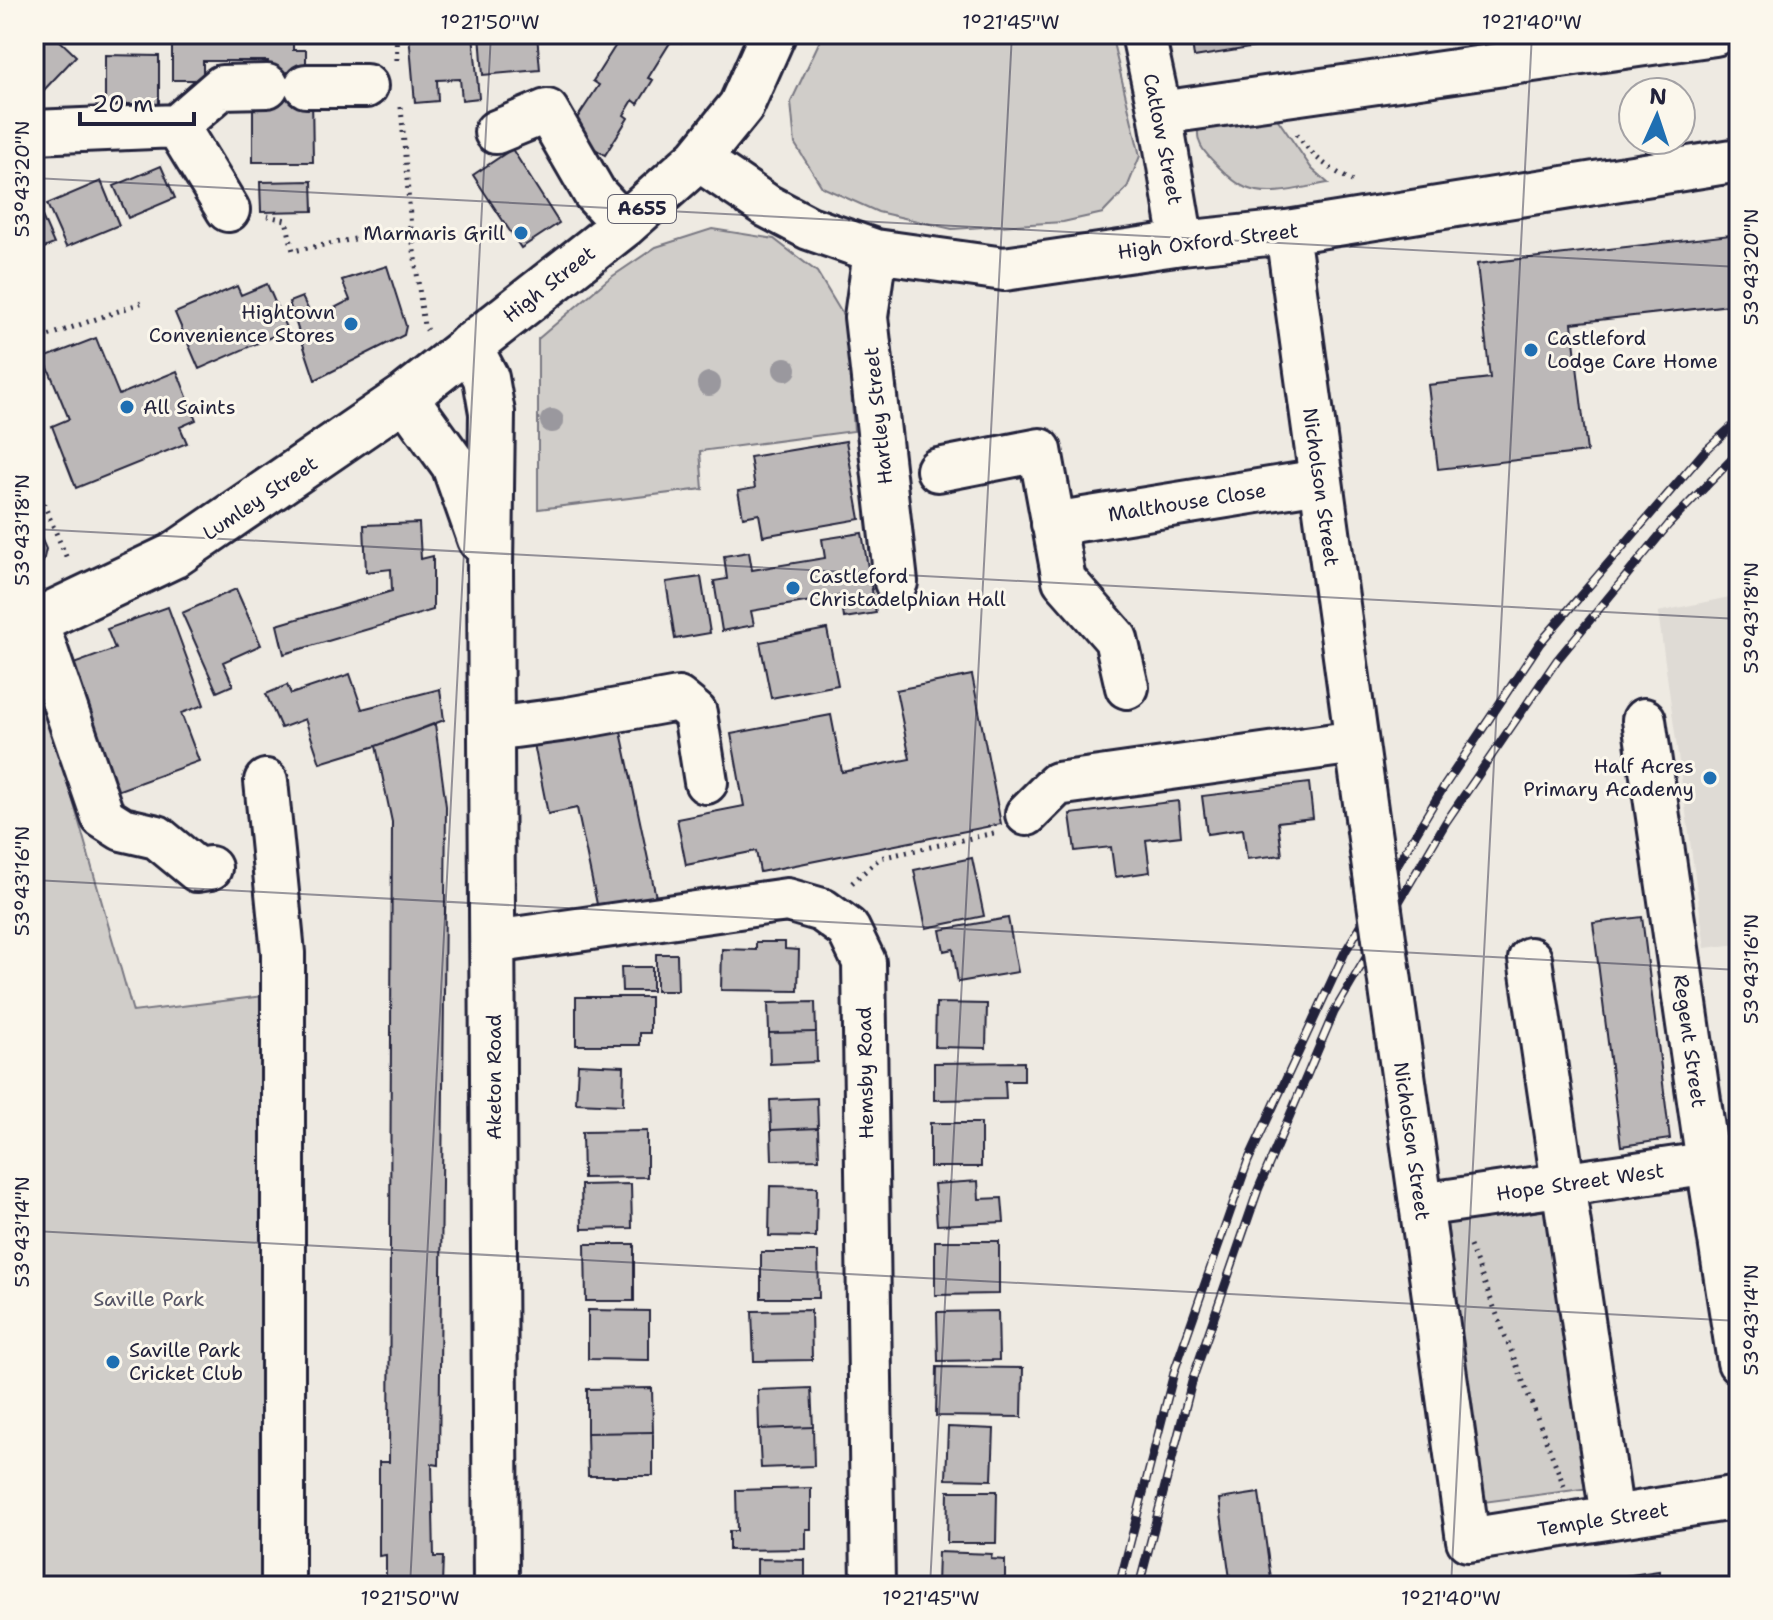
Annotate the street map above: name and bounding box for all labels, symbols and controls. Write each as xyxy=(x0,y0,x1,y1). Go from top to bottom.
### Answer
text: 1°21'50"W xyxy=(440,9,540,35)
text: 1°21'45"W xyxy=(962,9,1060,35)
text: 1°21'40"W xyxy=(1482,9,1582,35)
street label: Catlow Street xyxy=(1138,71,1188,207)
scale bar xyxy=(80,76,194,126)
north arrow xyxy=(1617,76,1697,156)
text: N xyxy=(1649,82,1667,111)
text: 20 m xyxy=(92,88,154,120)
text: 53°43'20"N xyxy=(9,120,35,238)
road number: A655 xyxy=(608,195,676,223)
text: 53°43'20"N xyxy=(1738,208,1764,326)
street label: High Oxford Street xyxy=(1116,217,1300,265)
place label: Marmaris Grill xyxy=(363,220,505,246)
marker: Marmaris Grill xyxy=(512,224,530,242)
street label: High Street xyxy=(498,240,600,328)
place label: Hightown Convenience Stores xyxy=(149,299,335,348)
marker: Hightown Convenience Stores xyxy=(342,315,360,333)
place label: Castleford Lodge Care Home xyxy=(1547,325,1718,374)
marker: Castleford Lodge Care Home xyxy=(1522,341,1540,359)
street label: Hartley Street xyxy=(858,346,898,486)
place label: All Saints xyxy=(143,394,236,420)
marker: All Saints xyxy=(118,398,136,416)
street label: Nicholson Street xyxy=(1297,406,1345,568)
street label: Lumley Street xyxy=(198,450,322,546)
text: 53°43'18"N xyxy=(9,474,35,586)
street label: Malthouse Close xyxy=(1106,477,1268,527)
text: 53°43'18"N xyxy=(1738,562,1764,674)
place label: Castleford Christadelphian Hall xyxy=(809,563,1006,612)
marker: Castleford Christadelphian Hall xyxy=(784,579,802,597)
place label: Half Acres Primary Academy xyxy=(1523,753,1694,802)
marker: Half Acres Primary Academy xyxy=(1701,769,1719,787)
text: 53°43'16"N xyxy=(9,826,35,936)
text: 53°43'16"N xyxy=(1738,914,1764,1024)
street label: Regent Street xyxy=(1668,973,1712,1109)
street label: Hemsby Road xyxy=(851,1006,879,1139)
street label: Aketon Road xyxy=(481,1014,507,1140)
street label: Nicholson Street xyxy=(1388,1060,1436,1222)
street label: Hope Street West xyxy=(1494,1157,1666,1207)
text: 53°43'14"N xyxy=(9,1176,35,1288)
text: 53°43'14"N xyxy=(1738,1264,1764,1376)
park label: Saville Park xyxy=(93,1286,205,1312)
place label: Saville Park Cricket Club xyxy=(129,1337,243,1386)
marker: Saville Park Cricket Club xyxy=(104,1353,122,1371)
street label: Temple Street xyxy=(1536,1496,1670,1542)
text: 1°21'50"W xyxy=(360,1585,460,1611)
text: 1°21'45"W xyxy=(882,1585,980,1611)
text: 1°21'40"W xyxy=(1401,1585,1501,1611)

